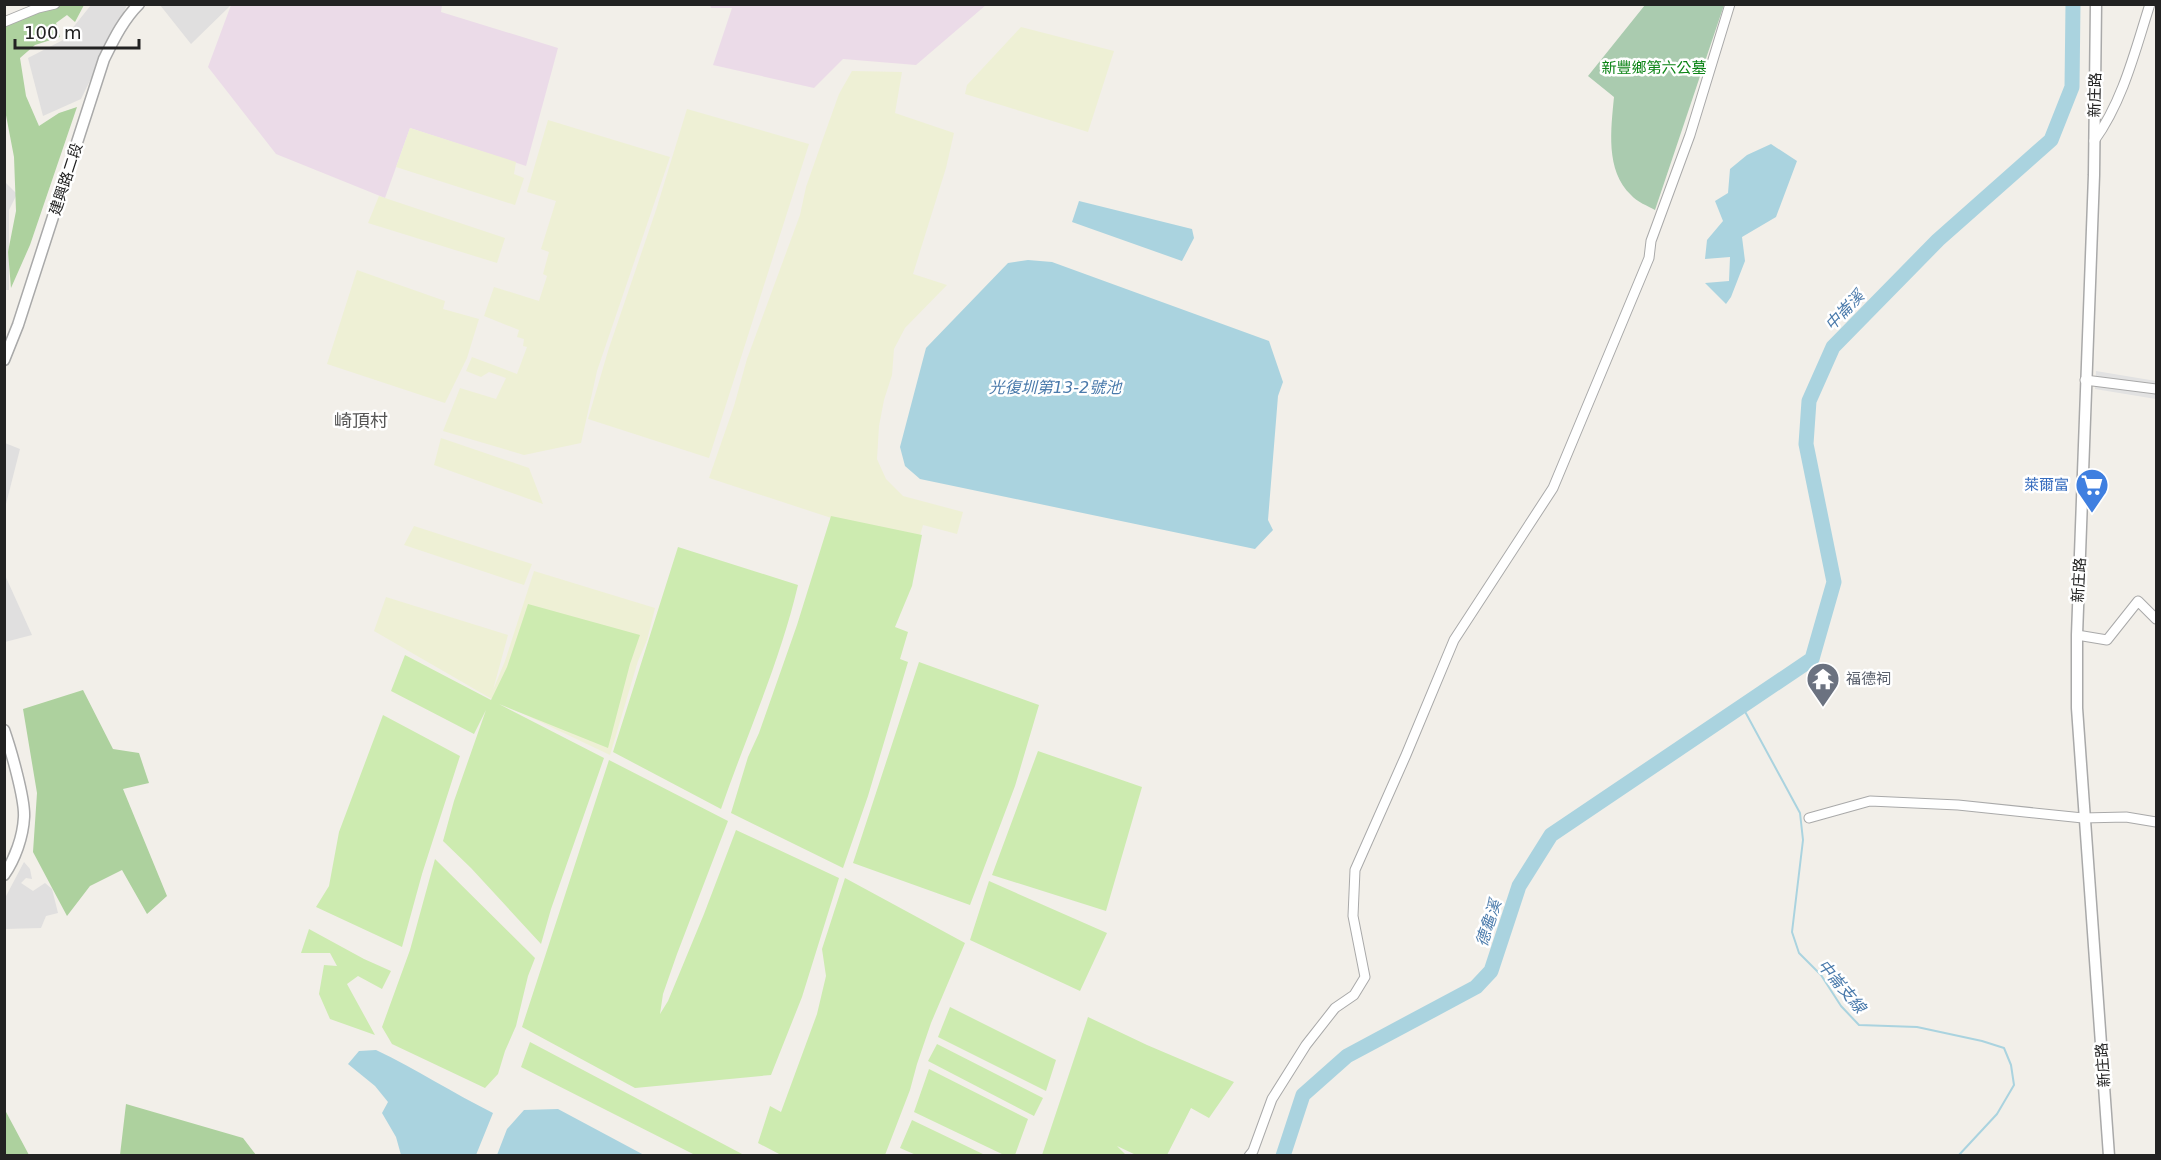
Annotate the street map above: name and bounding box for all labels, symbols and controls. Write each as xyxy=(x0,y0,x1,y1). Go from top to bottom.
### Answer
scale bar xyxy=(15,12,140,50)
text: 100 m xyxy=(24,22,82,43)
park label: 新豐鄉第六公墓 xyxy=(1601,59,1707,77)
street label: 新庄路 xyxy=(2086,72,2104,118)
street label: 建興路二段 xyxy=(46,141,86,217)
water label: 中崙溪 xyxy=(1821,285,1869,334)
water label: 光復圳第13-2號池 xyxy=(989,378,1123,397)
district label: 崎頂村 xyxy=(334,410,388,431)
supermarket icon: 萊爾富 xyxy=(2074,467,2110,514)
place label: 萊爾富 xyxy=(2024,476,2069,494)
street label: 新庄路 xyxy=(2069,557,2089,603)
temple icon: 福德祠 xyxy=(1805,661,1841,708)
place label: 福德祠 xyxy=(1846,670,1891,688)
water label: 德龜溪 xyxy=(1472,895,1506,949)
water label: 中崙支線 xyxy=(1814,956,1871,1018)
street label: 新庄路 xyxy=(2092,1042,2114,1088)

